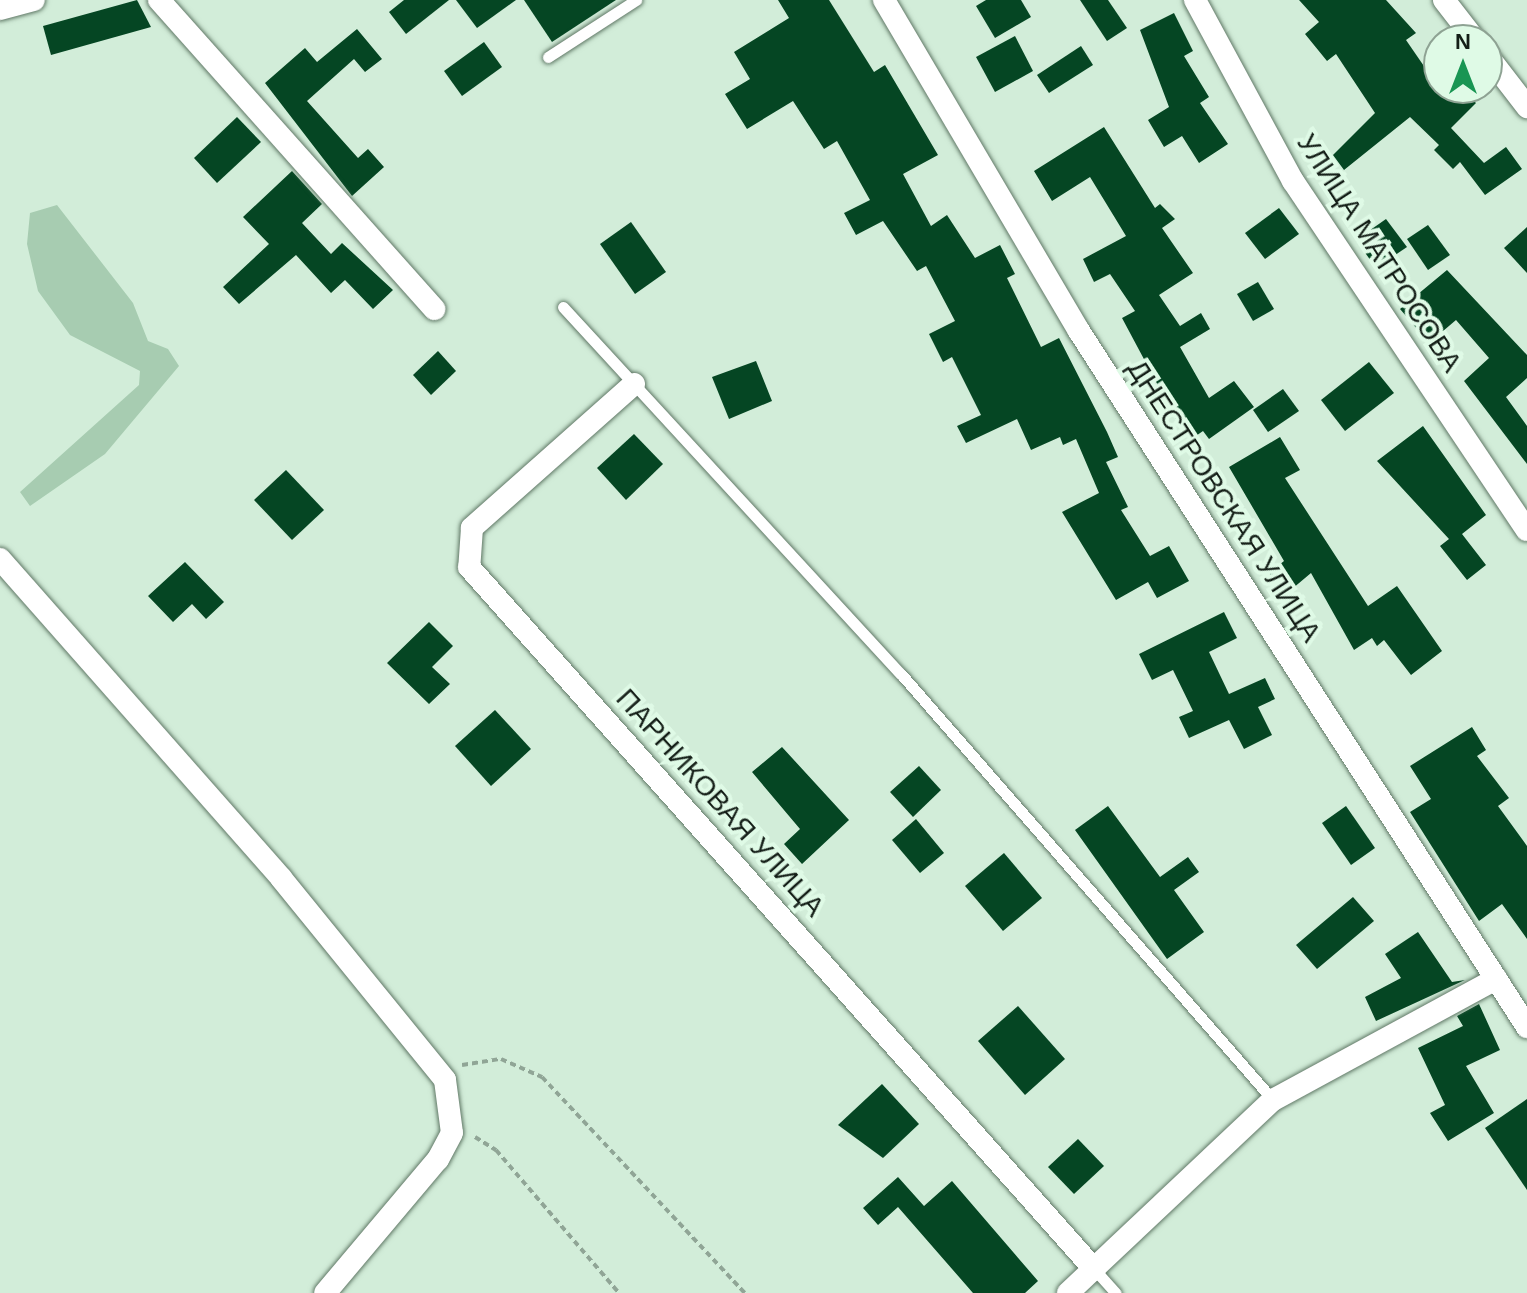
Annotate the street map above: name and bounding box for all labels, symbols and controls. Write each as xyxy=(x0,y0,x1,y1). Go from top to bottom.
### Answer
north arrow xyxy=(1423,24,1503,104)
text: N xyxy=(1455,29,1471,54)
street label: УЛИЦА МАТРОСОВА xyxy=(1289,128,1469,378)
street label: ДНЕСТРОВСКАЯ УЛИЦА xyxy=(1120,354,1328,648)
street label: ПАРНИКОВАЯ УЛИЦА xyxy=(609,682,831,924)

